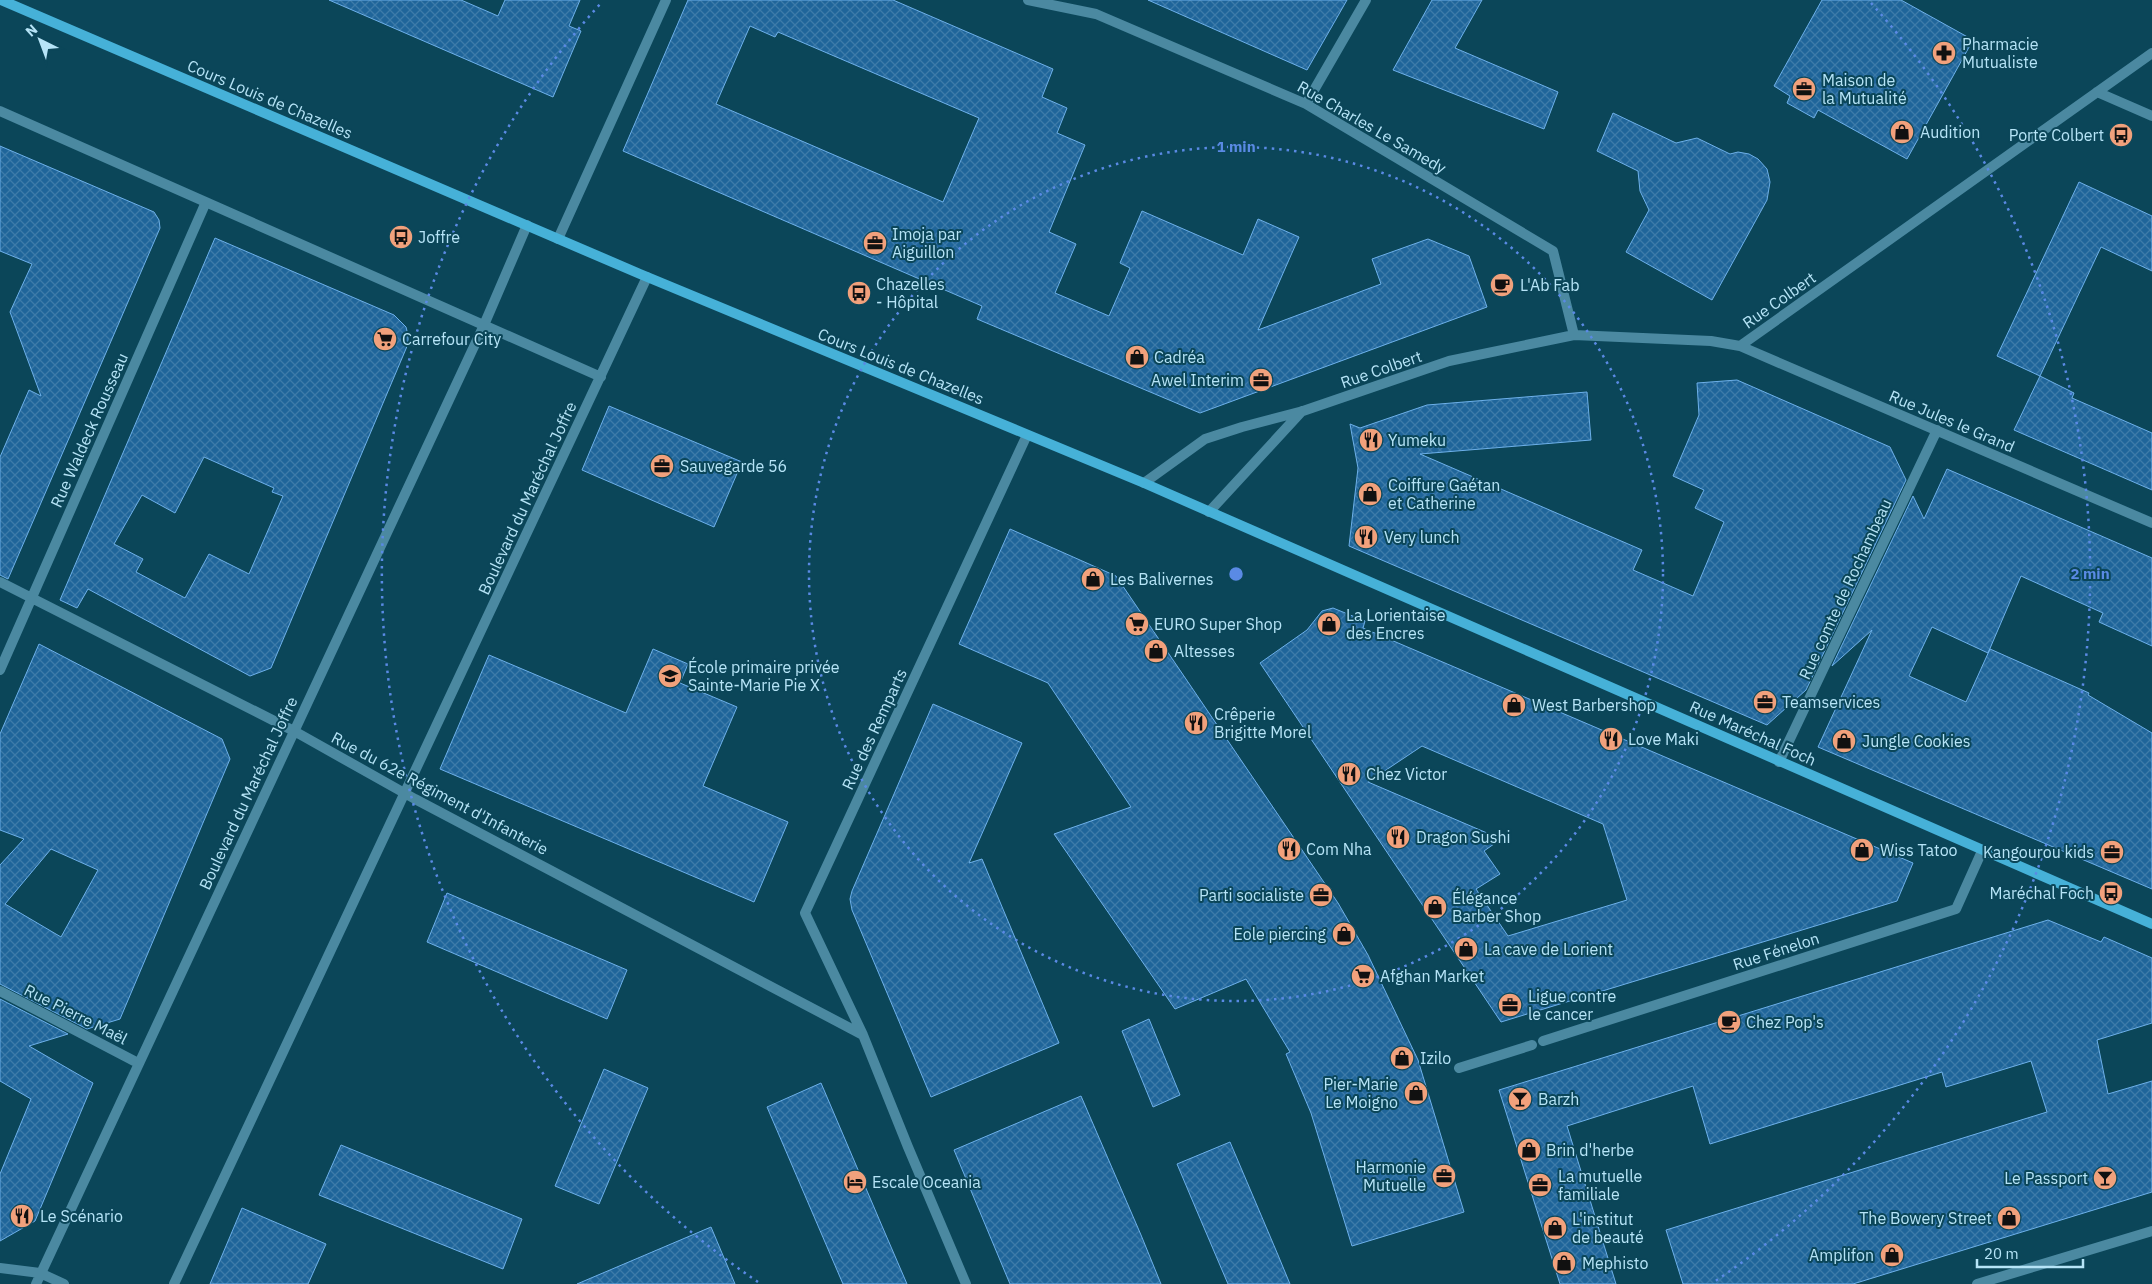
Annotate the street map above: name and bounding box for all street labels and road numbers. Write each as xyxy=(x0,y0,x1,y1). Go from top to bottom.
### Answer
street label: Cours Louis de Chazelles xyxy=(184,55,356,143)
street label: Rue Charles Le Samedy xyxy=(1294,76,1450,178)
street label: Rue Colbert xyxy=(1739,267,1819,333)
street label: Cours Louis de Chazelles xyxy=(815,323,987,409)
street label: Rue Colbert xyxy=(1338,346,1424,392)
street label: Rue Waldeck Rousseau xyxy=(46,350,132,510)
street label: Rue Jules le Grand xyxy=(1886,385,2018,457)
street label: Boulevard du Maréchal Joffre xyxy=(473,398,581,598)
street label: Rue comte de Rochambeau xyxy=(1794,495,1896,683)
street label: Rue des Remparts xyxy=(837,665,911,793)
street label: Boulevard du Maréchal Joffre xyxy=(194,693,302,893)
street label: Rue Maréchal Foch xyxy=(1687,696,1819,770)
street label: Rue du 62e Régiment d'Infanterie xyxy=(328,727,552,859)
street label: Rue Fénelon xyxy=(1730,928,1822,974)
street label: Rue Pierre Maël xyxy=(21,979,131,1049)

